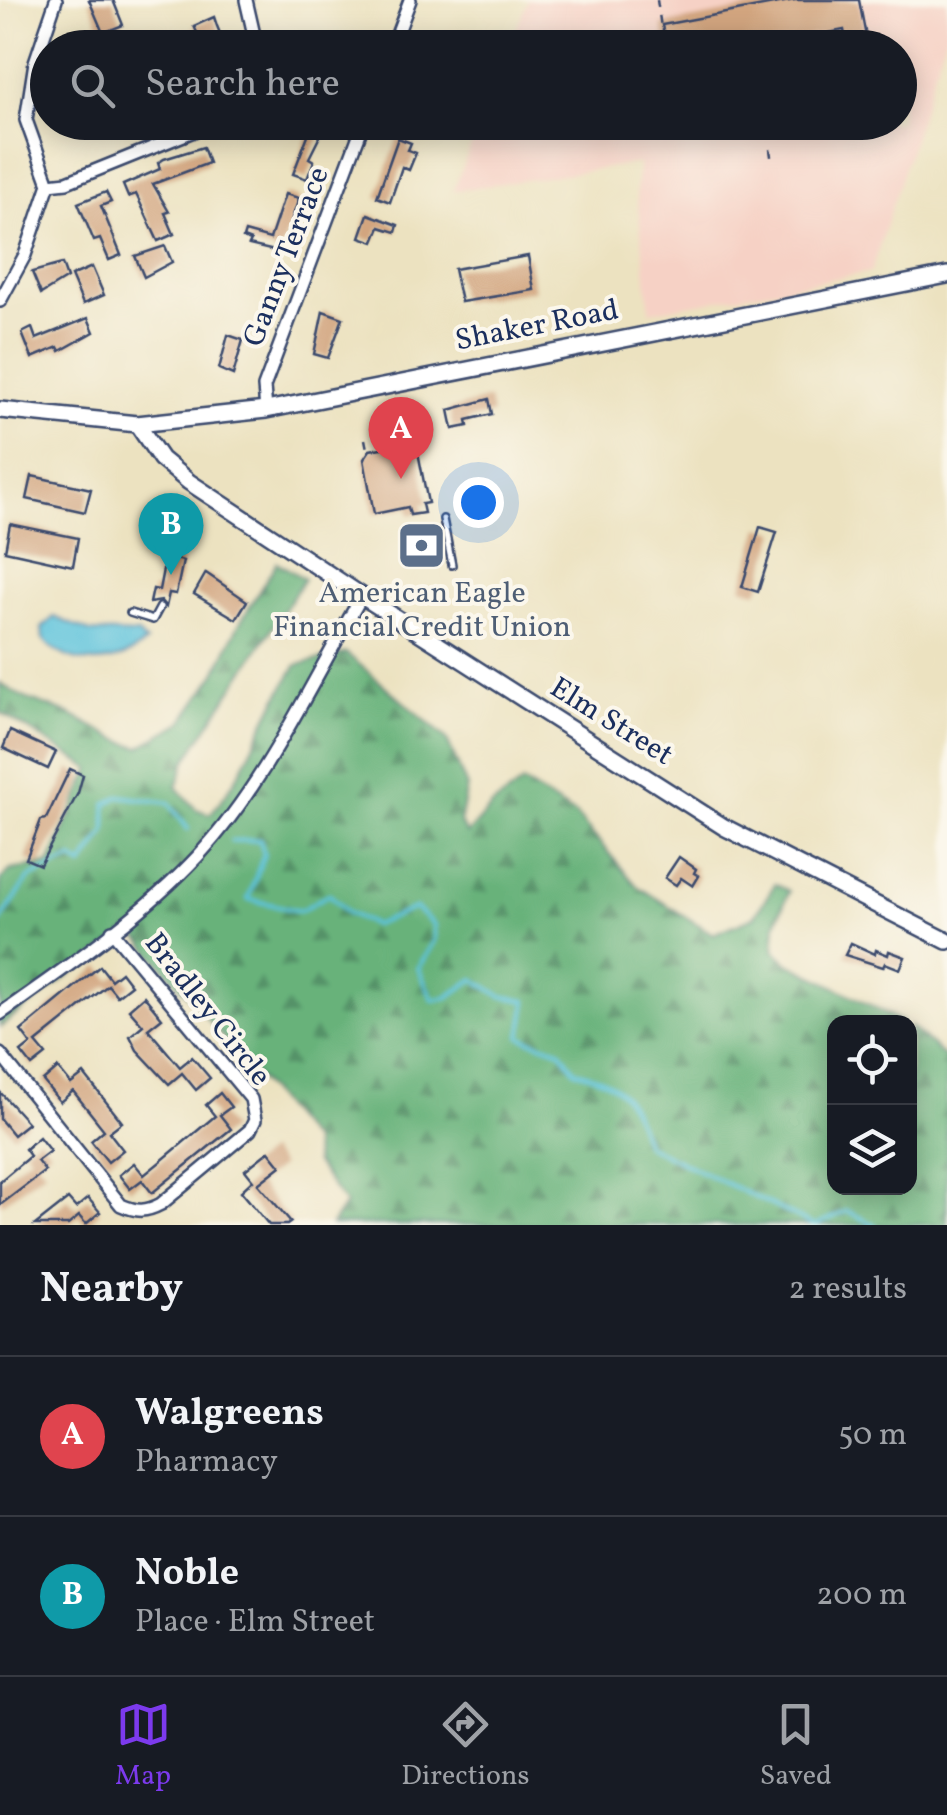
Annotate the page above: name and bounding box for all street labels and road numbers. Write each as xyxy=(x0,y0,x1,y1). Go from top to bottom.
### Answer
street label: Ganny Terrace xyxy=(233,161,341,353)
street label: Shaker Road xyxy=(452,290,622,362)
street label: Elm Street xyxy=(541,668,681,776)
street label: Bradley Circle xyxy=(134,924,280,1096)

